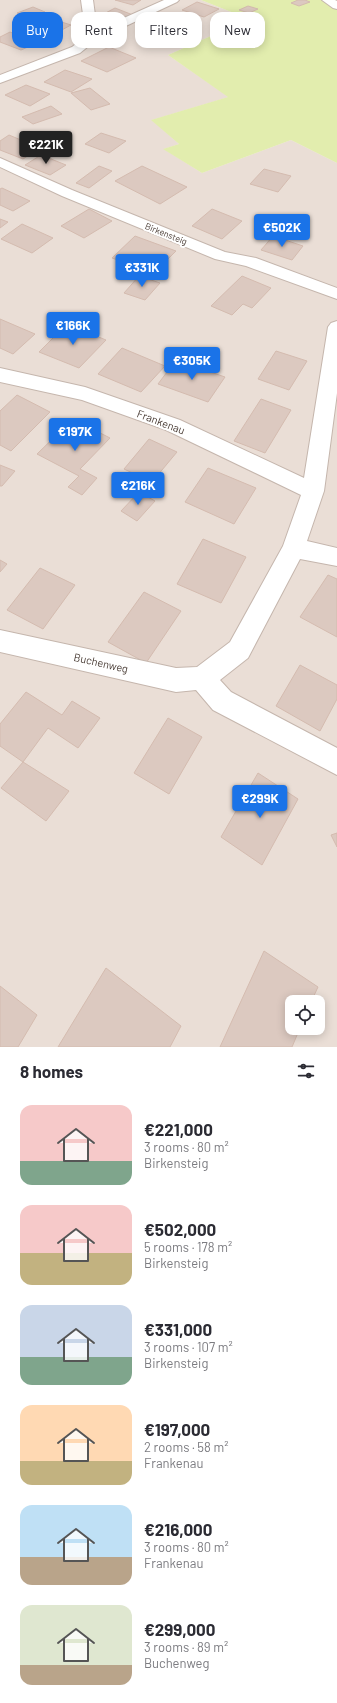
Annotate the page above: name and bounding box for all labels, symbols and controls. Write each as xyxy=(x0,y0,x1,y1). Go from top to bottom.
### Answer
chip: Buy xyxy=(12,12,63,48)
chip: Rent xyxy=(71,12,127,48)
chip: Filters xyxy=(135,12,202,48)
chip: New xyxy=(210,12,265,48)
pin: €221K xyxy=(18,131,74,165)
text: €221K xyxy=(28,136,64,152)
pin: €502K xyxy=(254,214,310,248)
text: €502K xyxy=(263,219,301,235)
street label: Birkensteig xyxy=(143,220,189,247)
pin: €331K xyxy=(114,254,170,288)
text: €331K xyxy=(125,259,159,275)
pin: €166K xyxy=(45,312,101,346)
text: €166K xyxy=(56,317,90,333)
pin: €305K xyxy=(164,347,220,381)
text: €305K xyxy=(173,352,211,368)
street label: Frankenau xyxy=(135,406,187,437)
pin: €197K xyxy=(47,418,103,452)
text: €197K xyxy=(58,423,92,439)
pin: €216K xyxy=(110,472,166,506)
text: €216K xyxy=(120,477,156,493)
street label: Buchenweg xyxy=(73,650,130,675)
pin: €299K xyxy=(232,785,288,819)
text: €299K xyxy=(241,790,279,806)
map controls xyxy=(285,995,325,1035)
button: locate xyxy=(285,995,325,1035)
icon: filters xyxy=(295,1060,317,1082)
text: 8 homes xyxy=(20,1061,83,1081)
text: €221,000 xyxy=(144,1119,213,1139)
icon: home xyxy=(52,1121,100,1169)
text: 3 rooms · 80 m² xyxy=(144,1139,229,1155)
text: Birkensteig xyxy=(144,1155,208,1171)
text: €502,000 xyxy=(144,1219,216,1239)
icon: home xyxy=(52,1221,100,1269)
text: 5 rooms · 178 m² xyxy=(144,1239,232,1255)
text: Birkensteig xyxy=(144,1255,208,1271)
text: €331,000 xyxy=(144,1319,212,1339)
icon: home xyxy=(52,1321,100,1369)
text: 3 rooms · 107 m² xyxy=(144,1339,233,1355)
text: Birkensteig xyxy=(144,1355,208,1371)
text: €197,000 xyxy=(144,1419,210,1439)
icon: home xyxy=(52,1421,100,1469)
text: 2 rooms · 58 m² xyxy=(144,1439,228,1455)
text: Frankenau xyxy=(144,1455,203,1471)
text: €216,000 xyxy=(144,1519,212,1539)
icon: home xyxy=(52,1521,100,1569)
text: 3 rooms · 80 m² xyxy=(144,1539,229,1555)
text: Frankenau xyxy=(144,1555,203,1571)
text: €299,000 xyxy=(144,1619,216,1639)
icon: home xyxy=(52,1621,100,1669)
text: 3 rooms · 89 m² xyxy=(144,1639,228,1655)
text: Buchenweg xyxy=(144,1655,209,1671)

